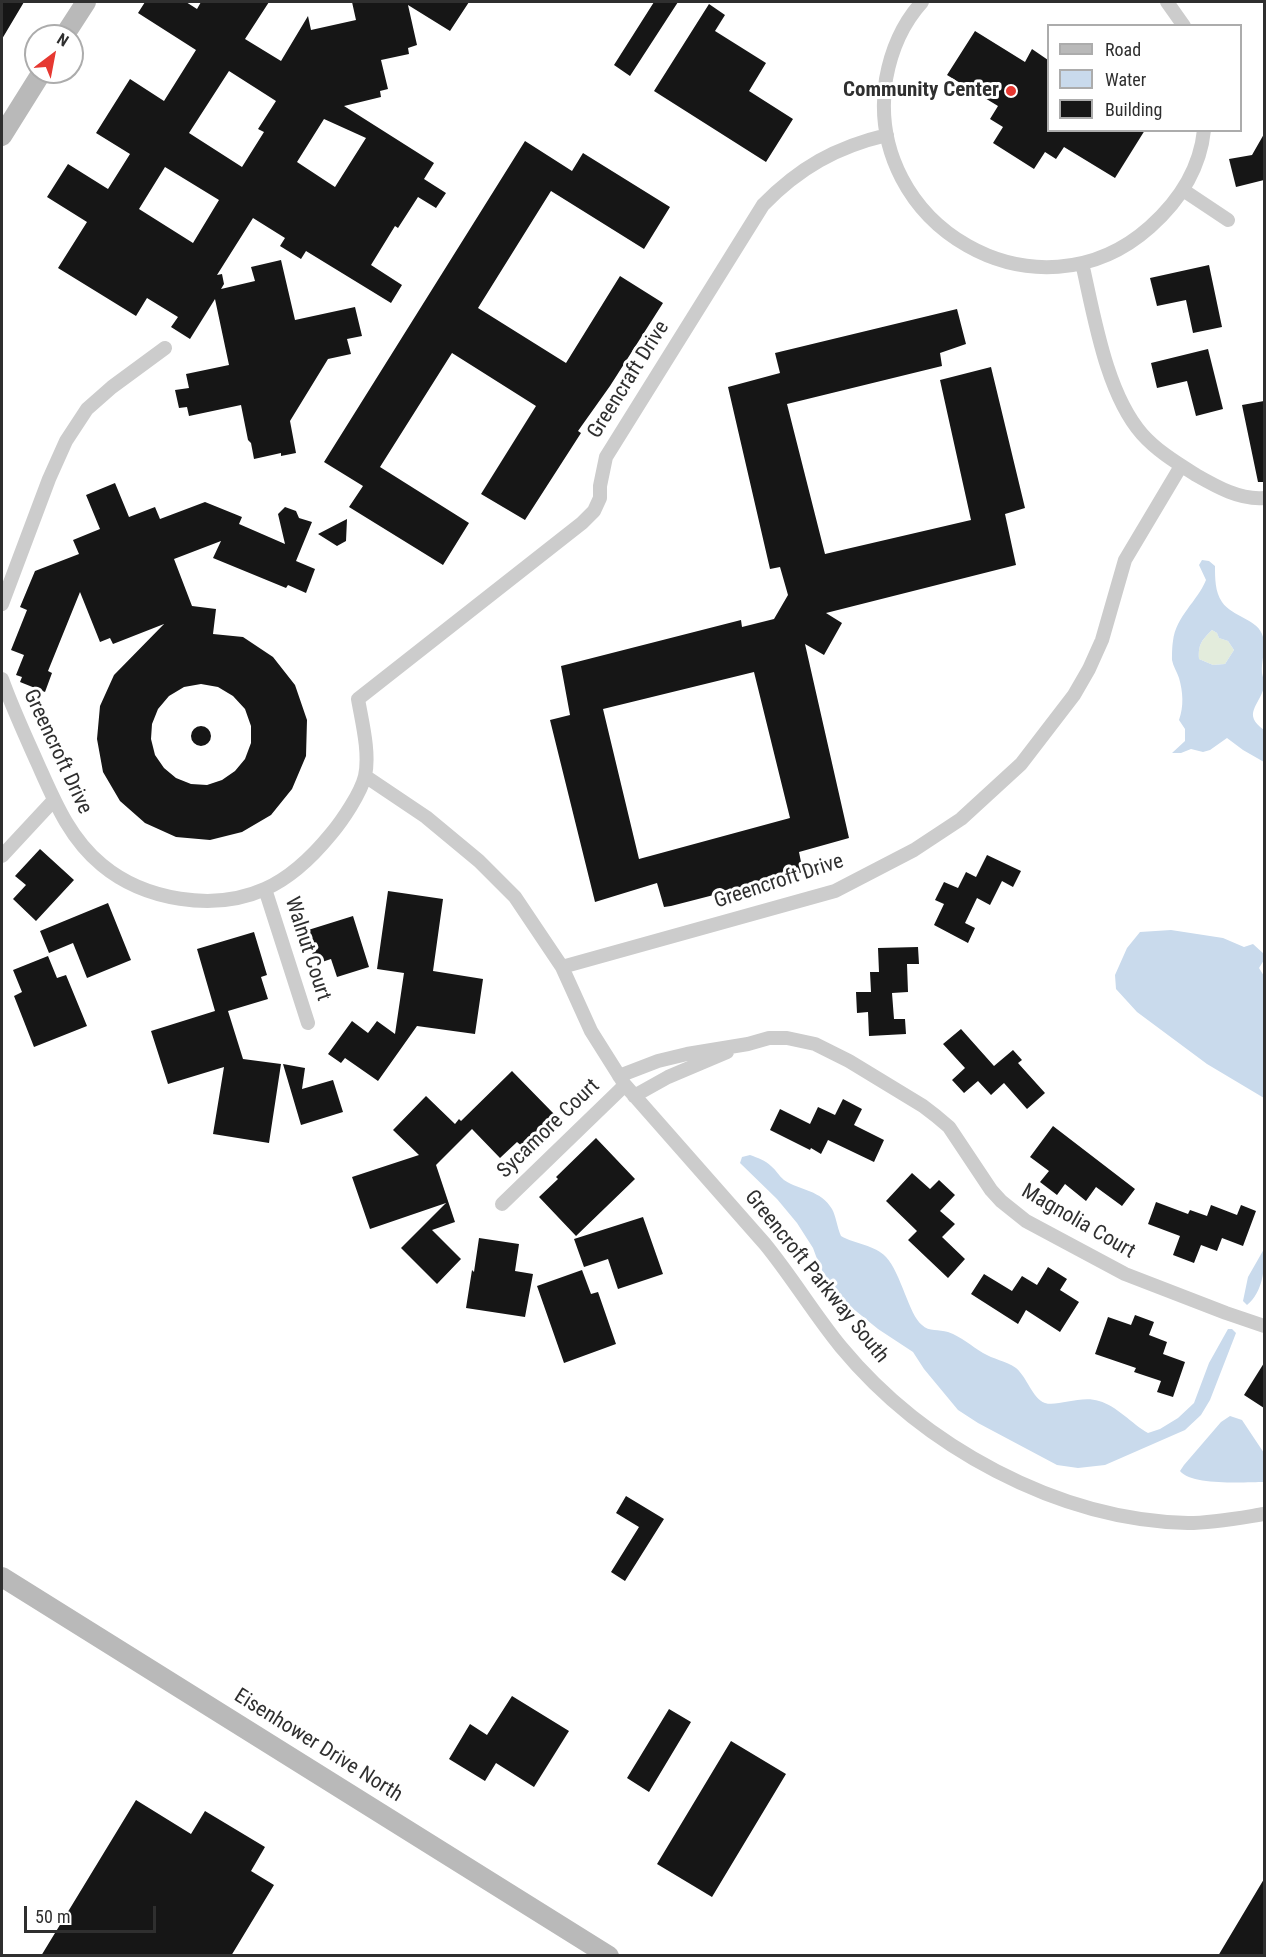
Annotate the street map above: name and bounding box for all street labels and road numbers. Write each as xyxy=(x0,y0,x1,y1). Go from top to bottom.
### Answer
street label: Greencraft Drive xyxy=(583,317,675,443)
street label: Greencroft Drive xyxy=(17,686,97,818)
street label: Greencroft Drive xyxy=(711,849,847,915)
street label: Walnut Court xyxy=(278,894,336,1004)
street label: Sycamore Court xyxy=(493,1074,605,1184)
street label: Magnolia Court xyxy=(1017,1179,1139,1265)
street label: Greencroft Parkway South xyxy=(739,1185,893,1369)
street label: Eisenhower Drive North xyxy=(229,1684,407,1808)

